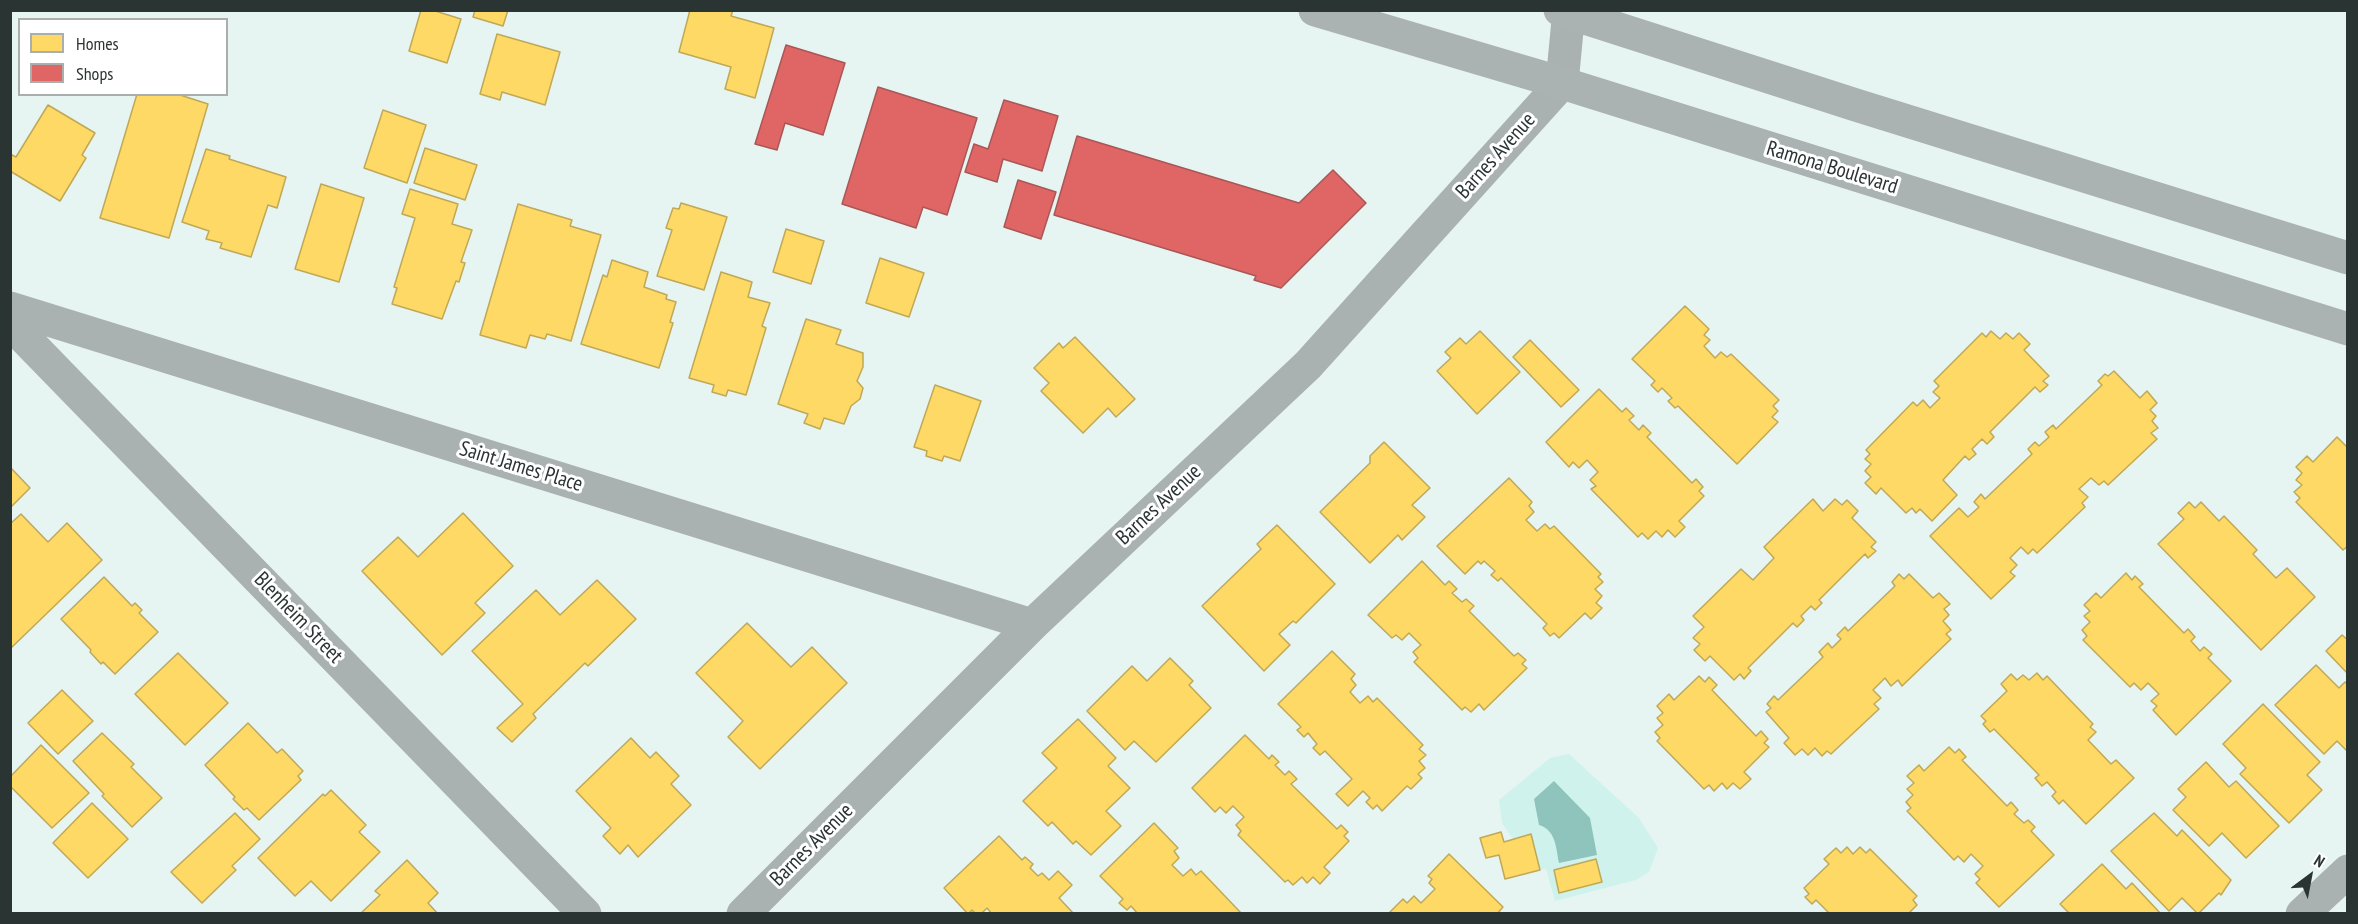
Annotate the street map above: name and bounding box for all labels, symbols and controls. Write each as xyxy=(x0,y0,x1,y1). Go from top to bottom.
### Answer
legend xyxy=(18,18,228,96)
text: Homes xyxy=(76,32,119,55)
text: Shops xyxy=(76,62,113,85)
street label: Barnes Avenue xyxy=(1451,108,1541,204)
street label: Ramona Boulevard xyxy=(1763,136,1901,200)
street label: Saint James Place xyxy=(456,436,586,498)
street label: Barnes Avenue xyxy=(1111,459,1207,551)
street label: Blenheim Street xyxy=(248,567,348,669)
street label: Barnes Avenue xyxy=(765,798,859,892)
north arrow xyxy=(2280,846,2340,906)
text: N xyxy=(2311,850,2328,872)

